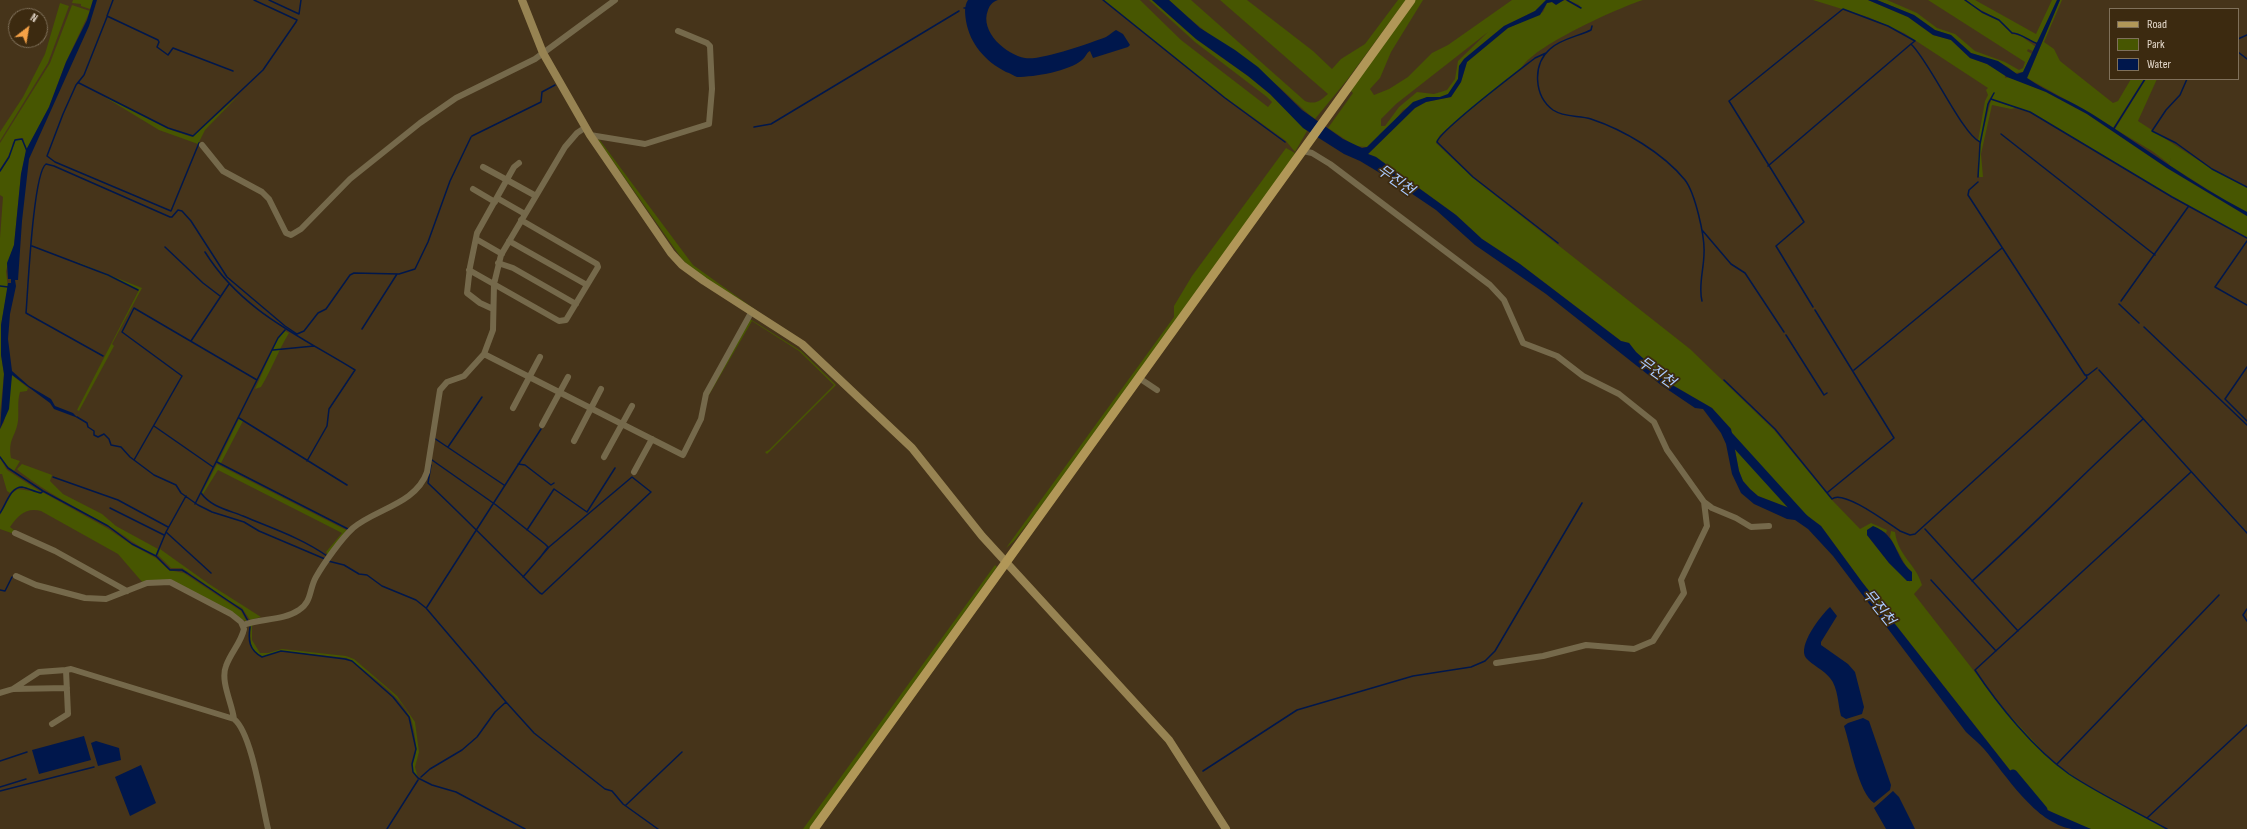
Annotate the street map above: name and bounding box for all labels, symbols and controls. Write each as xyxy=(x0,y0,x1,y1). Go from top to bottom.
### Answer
north arrow xyxy=(8,8,48,48)
legend xyxy=(2109,8,2239,80)
text: N xyxy=(28,11,40,25)
text: Road xyxy=(2147,17,2167,32)
text: Park xyxy=(2147,37,2165,52)
text: Water xyxy=(2147,57,2171,72)
water label: 무진천 xyxy=(1373,162,1417,200)
water label: 무진천 xyxy=(1634,354,1678,392)
water label: 무진천 xyxy=(1858,586,1898,630)

